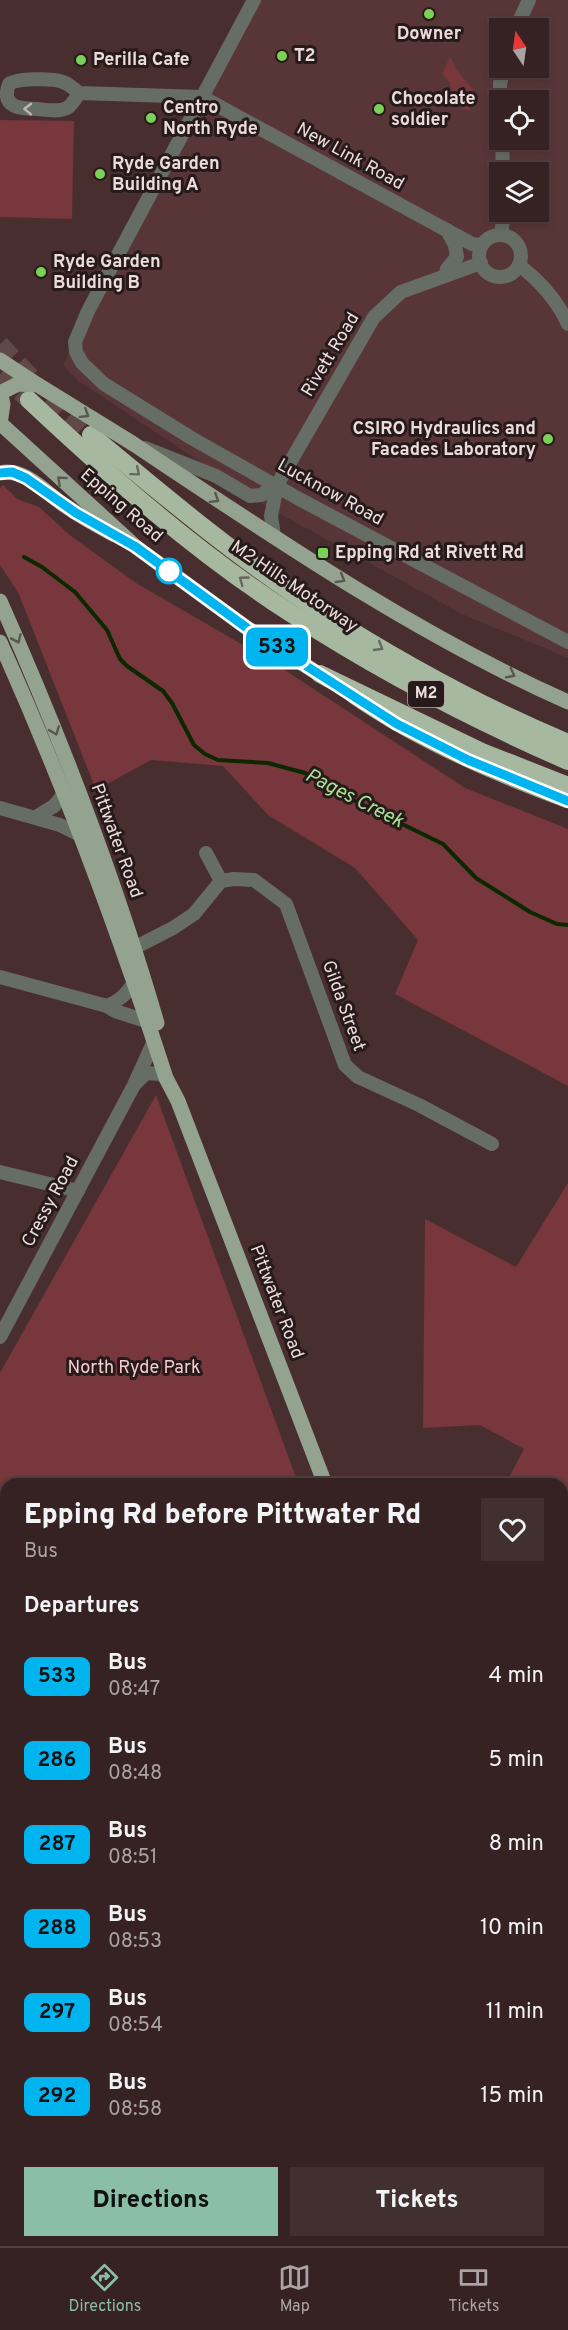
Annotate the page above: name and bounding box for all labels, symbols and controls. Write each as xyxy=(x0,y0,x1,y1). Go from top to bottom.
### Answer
marker: Downer xyxy=(422,7,436,21)
north arrow xyxy=(489,18,549,78)
map controls xyxy=(489,18,549,222)
place label: Downer xyxy=(397,23,462,46)
place label: T2 xyxy=(294,45,316,68)
place label: Perilla Cafe xyxy=(93,49,190,72)
marker: T2 xyxy=(275,49,289,63)
marker: Perilla Cafe xyxy=(74,53,88,67)
place label: Chocolate soldier xyxy=(391,88,475,132)
button: locate xyxy=(489,90,549,150)
place label: Centro North Ryde xyxy=(163,97,258,141)
marker: Chocolate soldier xyxy=(372,102,386,116)
one-way arrow xyxy=(24,103,33,115)
marker: Centro North Ryde xyxy=(144,111,158,125)
street label: New Link Road xyxy=(292,118,408,196)
place label: Ryde Garden Building A xyxy=(112,153,220,197)
button: layers xyxy=(489,162,549,222)
marker: Ryde Garden Building A xyxy=(93,167,107,181)
place label: Ryde Garden Building B xyxy=(53,251,161,295)
marker: Ryde Garden Building B xyxy=(34,265,48,279)
street label: Rivett Road xyxy=(297,309,365,401)
one-way arrow xyxy=(79,407,89,419)
place label: CSIRO Hydraulics and Facades Laboratory xyxy=(352,418,536,462)
marker: CSIRO Hydraulics and Facades Laboratory xyxy=(541,432,555,446)
street label: Lucknow Road xyxy=(273,454,387,532)
street label: Epping Road xyxy=(75,464,167,548)
one-way arrow xyxy=(129,465,140,476)
one-way arrow xyxy=(57,476,68,487)
one-way arrow xyxy=(209,492,220,503)
street label: M2 Hills Motorway xyxy=(226,536,362,638)
place label: Epping Rd at Rivett Rd xyxy=(335,542,524,565)
marker: Epping Rd at Rivett Rd xyxy=(316,546,330,560)
unlabelled marker xyxy=(156,558,182,584)
one-way arrow xyxy=(335,571,345,583)
one-way arrow xyxy=(239,576,250,587)
line badge: 533 xyxy=(242,628,312,666)
one-way arrow xyxy=(9,632,21,643)
text: 533 xyxy=(258,634,296,661)
one-way arrow xyxy=(373,640,383,651)
one-way arrow xyxy=(505,667,516,678)
road number: M2 xyxy=(408,681,444,707)
one-way arrow xyxy=(48,724,60,735)
water label: Pages Creek xyxy=(300,763,408,835)
street label: Pittwater Road xyxy=(85,781,147,901)
street label: Gilda Street xyxy=(316,957,370,1055)
street label: Cressy Road xyxy=(17,1153,85,1251)
street label: Pittwater Road xyxy=(244,1242,308,1362)
park label: North Ryde Park xyxy=(67,1357,201,1380)
text: Epping Rd before Pittwater Rd xyxy=(24,1498,421,1534)
button: heart xyxy=(481,1498,544,1561)
text: Bus xyxy=(24,1539,58,1565)
text: Departures xyxy=(24,1593,140,1620)
text: Bus xyxy=(108,1650,147,1677)
text: 533 xyxy=(38,1663,76,1690)
text: 4 min xyxy=(489,1663,544,1690)
text: 08:47 xyxy=(108,1677,160,1703)
text: Bus xyxy=(108,1734,147,1761)
text: 286 xyxy=(38,1747,76,1774)
text: 5 min xyxy=(489,1747,544,1774)
text: 08:48 xyxy=(108,1761,162,1787)
text: Bus xyxy=(108,1818,147,1845)
text: 287 xyxy=(39,1831,75,1858)
text: 8 min xyxy=(489,1831,544,1858)
text: 08:51 xyxy=(108,1845,157,1871)
text: Bus xyxy=(108,1902,147,1929)
text: 288 xyxy=(37,1915,77,1942)
text: 10 min xyxy=(480,1915,544,1942)
text: 08:53 xyxy=(108,1929,162,1955)
text: Bus xyxy=(108,1986,147,2013)
text: 297 xyxy=(39,1999,75,2026)
text: 11 min xyxy=(486,1999,544,2026)
text: 08:54 xyxy=(108,2013,163,2039)
text: Bus xyxy=(108,2070,147,2097)
text: 292 xyxy=(38,2083,76,2110)
text: 15 min xyxy=(480,2083,544,2110)
text: 08:58 xyxy=(108,2097,162,2123)
button: Directions xyxy=(24,2167,278,2236)
button: Tickets xyxy=(290,2167,544,2236)
tab: Directions xyxy=(69,2261,141,2317)
tab: Map xyxy=(278,2261,311,2317)
tab: Tickets xyxy=(448,2261,499,2317)

